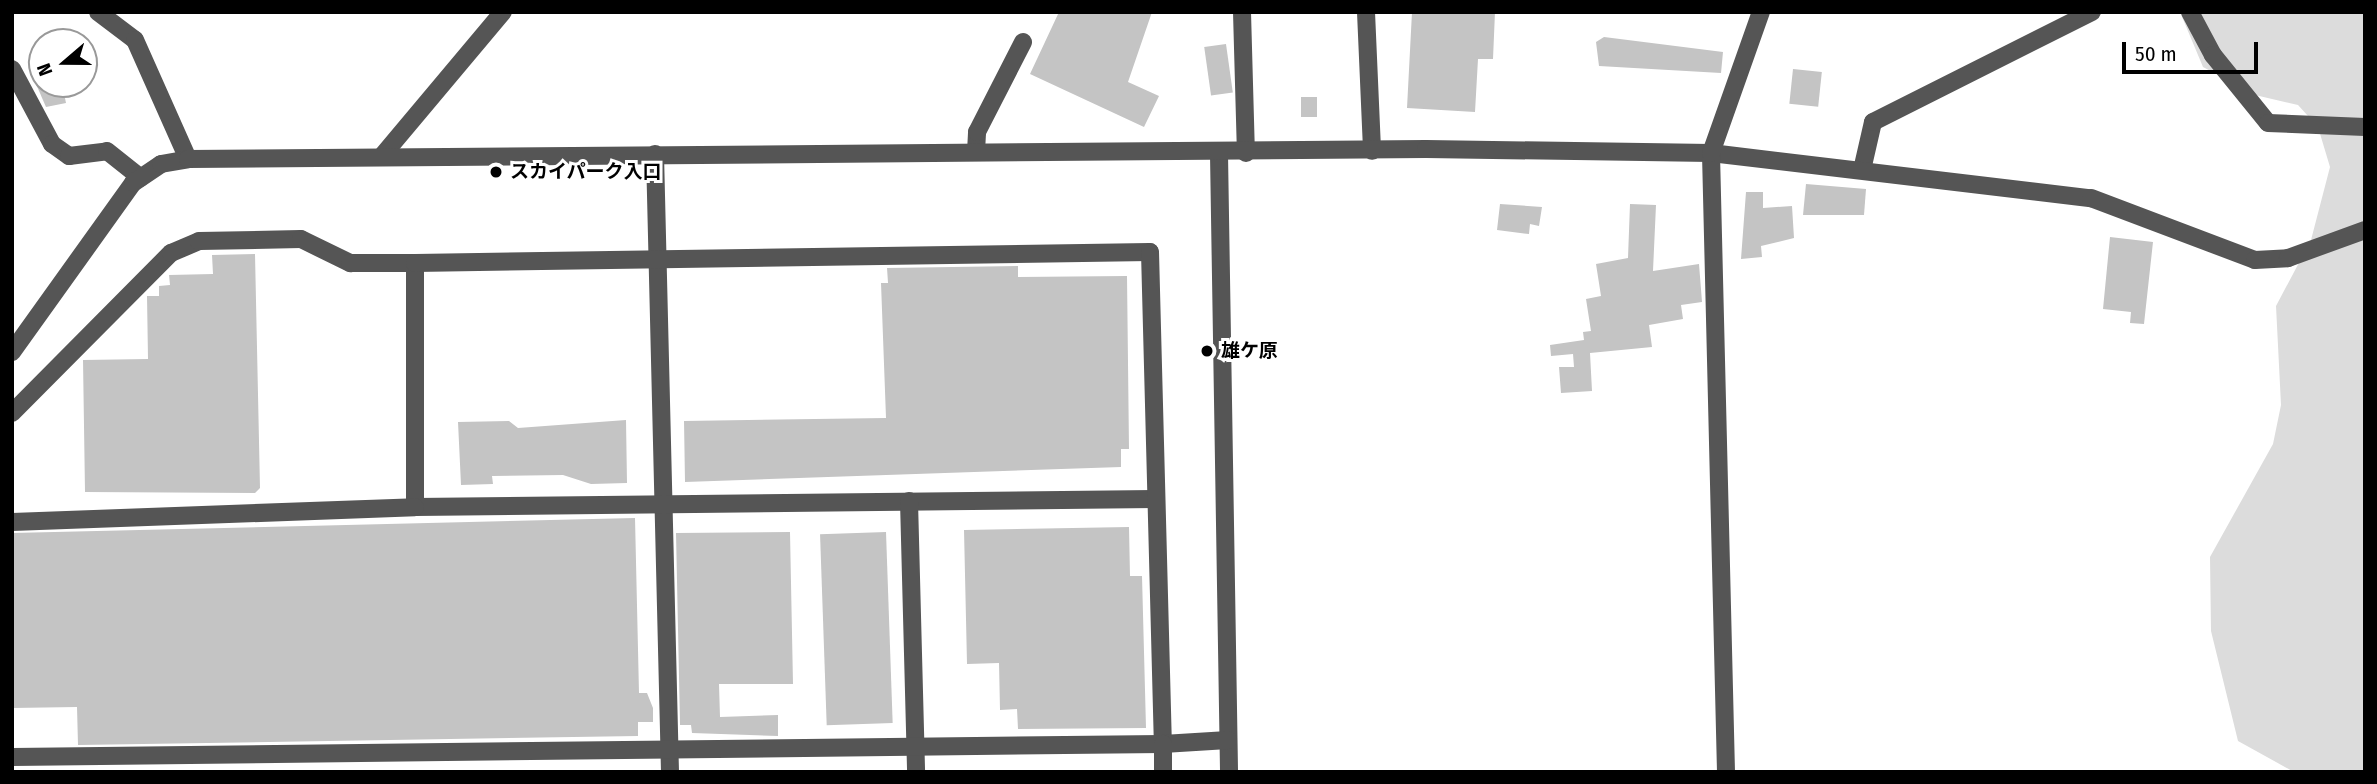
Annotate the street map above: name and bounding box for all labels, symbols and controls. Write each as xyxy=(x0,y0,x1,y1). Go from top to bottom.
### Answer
north arrow xyxy=(28,28,98,98)
scale bar xyxy=(2125,28,2262,72)
text: 50 m xyxy=(2135,41,2177,67)
text: N xyxy=(32,60,57,79)
place label: スカイパーク入口 xyxy=(510,161,662,183)
marker: スカイパーク入口 xyxy=(488,164,504,180)
place label: 雄ケ原 xyxy=(1221,340,1278,362)
marker: 雄ケ原 xyxy=(1199,343,1215,359)

